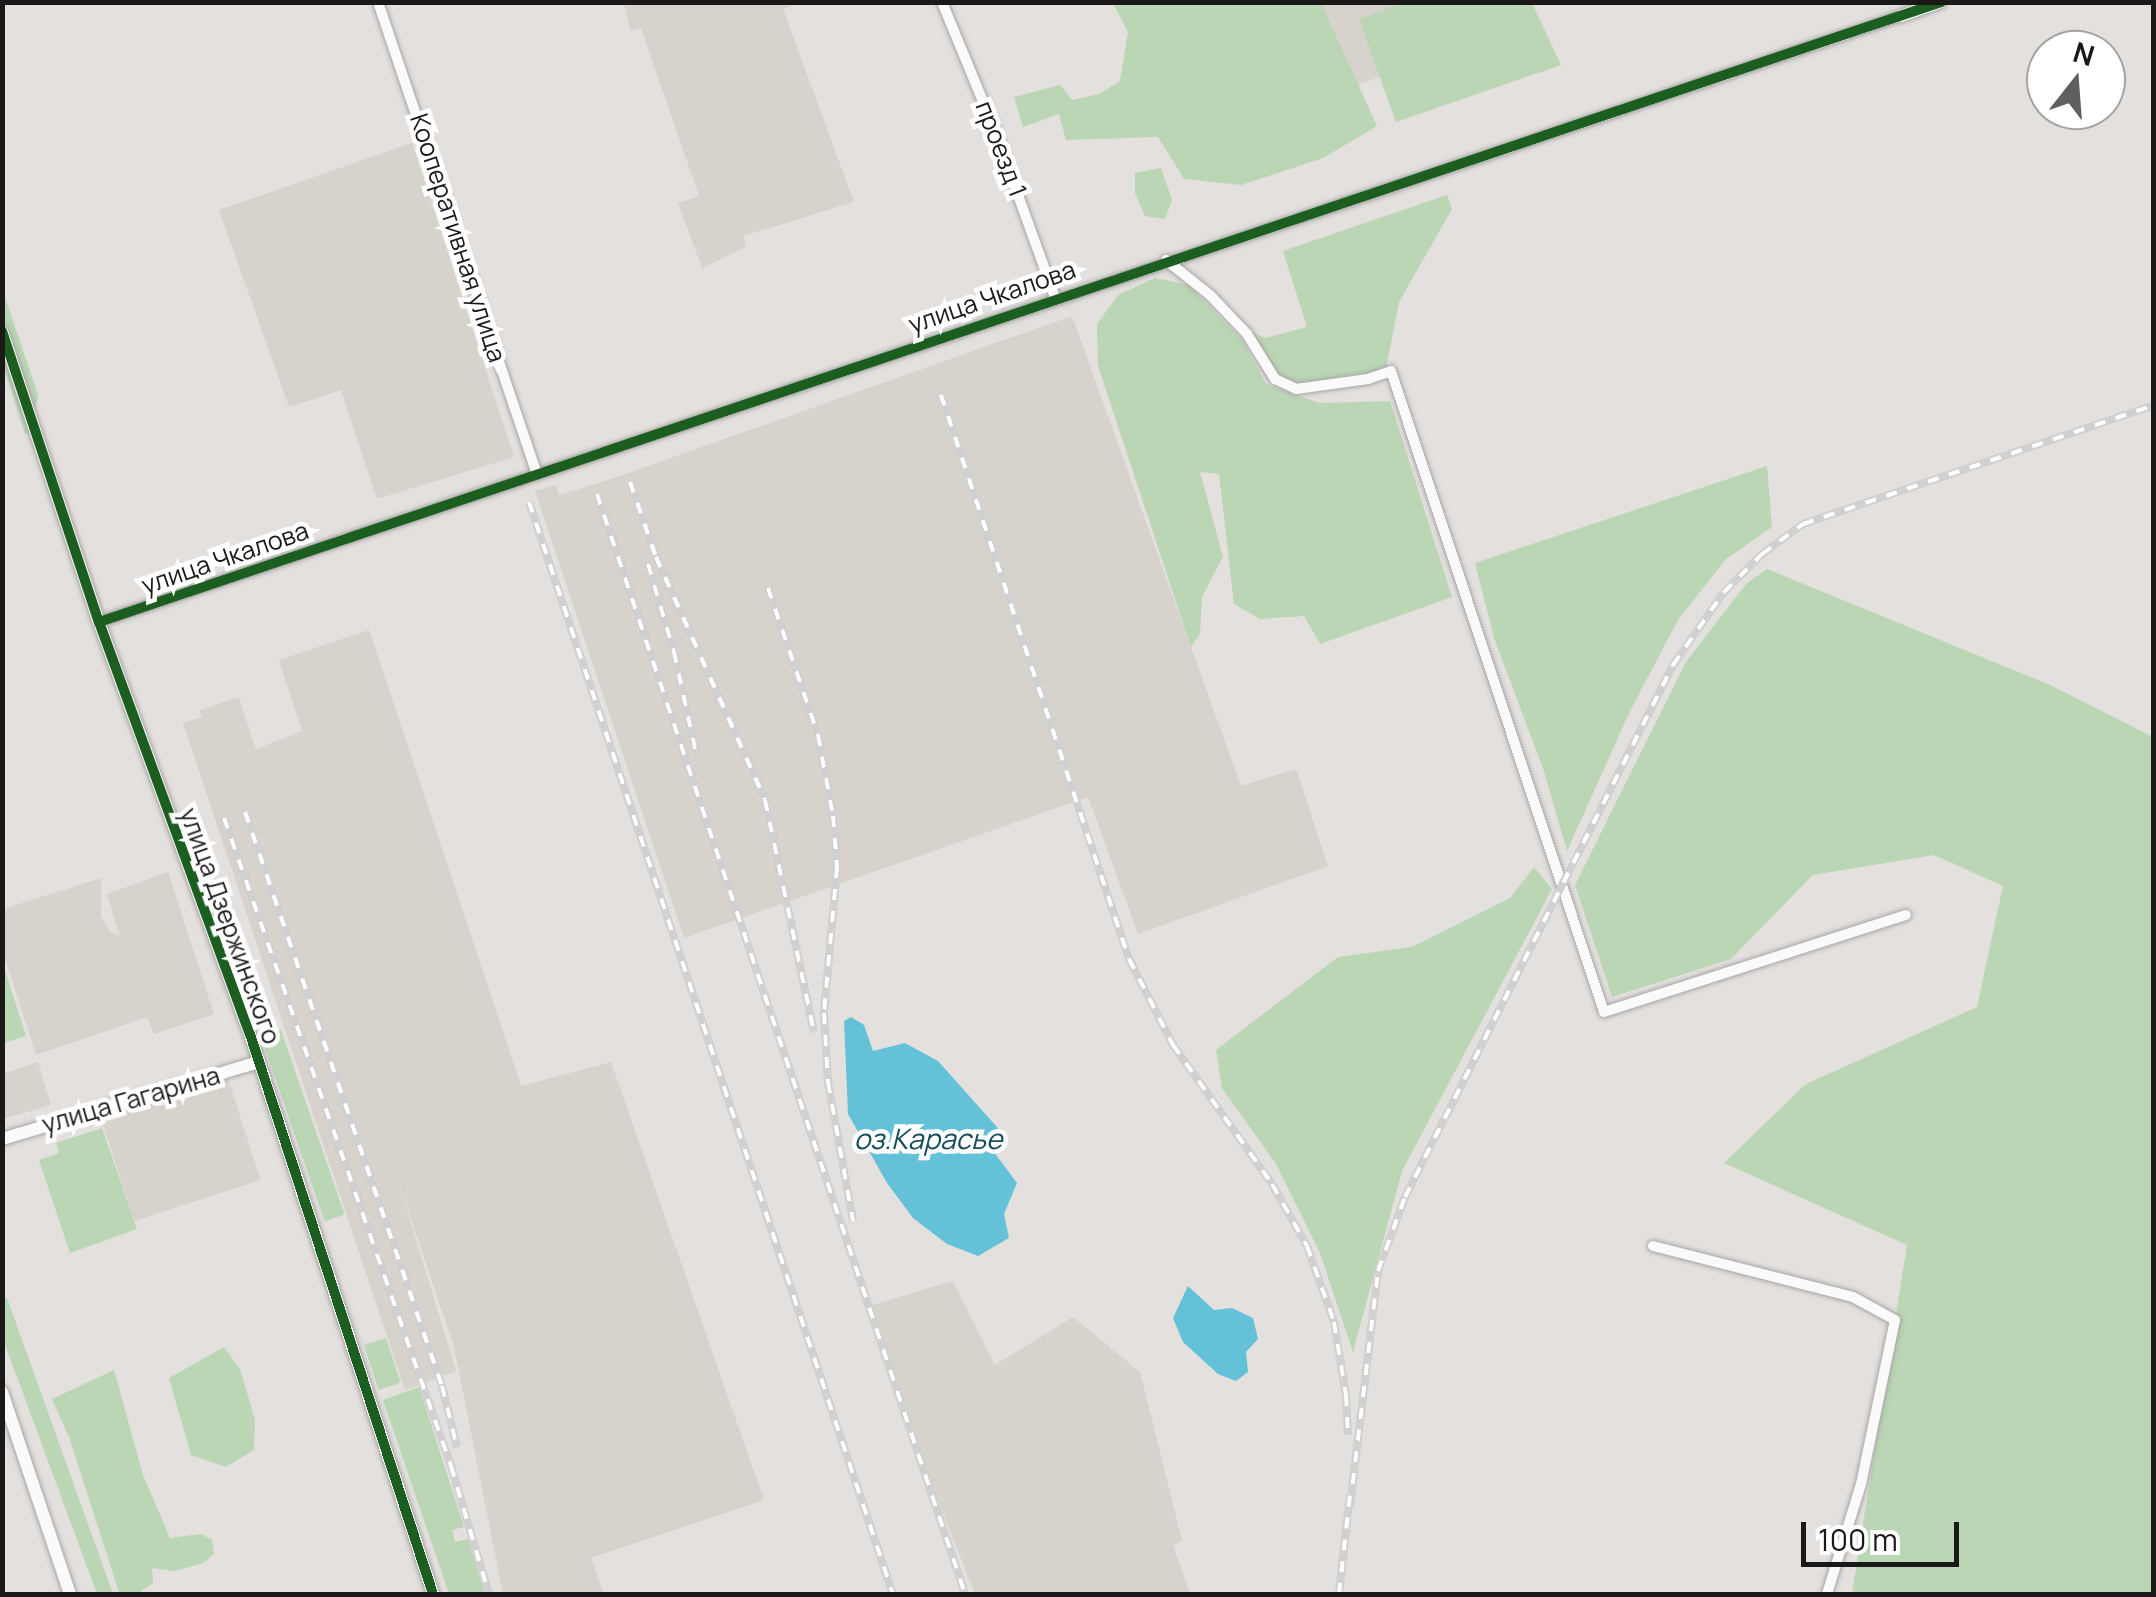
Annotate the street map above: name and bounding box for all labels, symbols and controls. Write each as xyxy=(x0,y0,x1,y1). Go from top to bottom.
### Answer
north arrow xyxy=(2026,30,2126,130)
text: N xyxy=(2069,32,2099,74)
street label: проезд 1 xyxy=(969,97,1033,201)
street label: Кооперативная улица xyxy=(404,110,512,366)
street label: улица Чкалова xyxy=(905,254,1079,340)
street label: улица Чкалова xyxy=(138,515,312,601)
street label: улица Дзержинского xyxy=(173,804,287,1048)
street label: улица Гагарина xyxy=(39,1060,223,1140)
water label: оз.Карасье xyxy=(854,1121,1002,1155)
scale bar xyxy=(1806,1502,1964,1564)
text: 100 m xyxy=(1818,1519,1898,1560)

